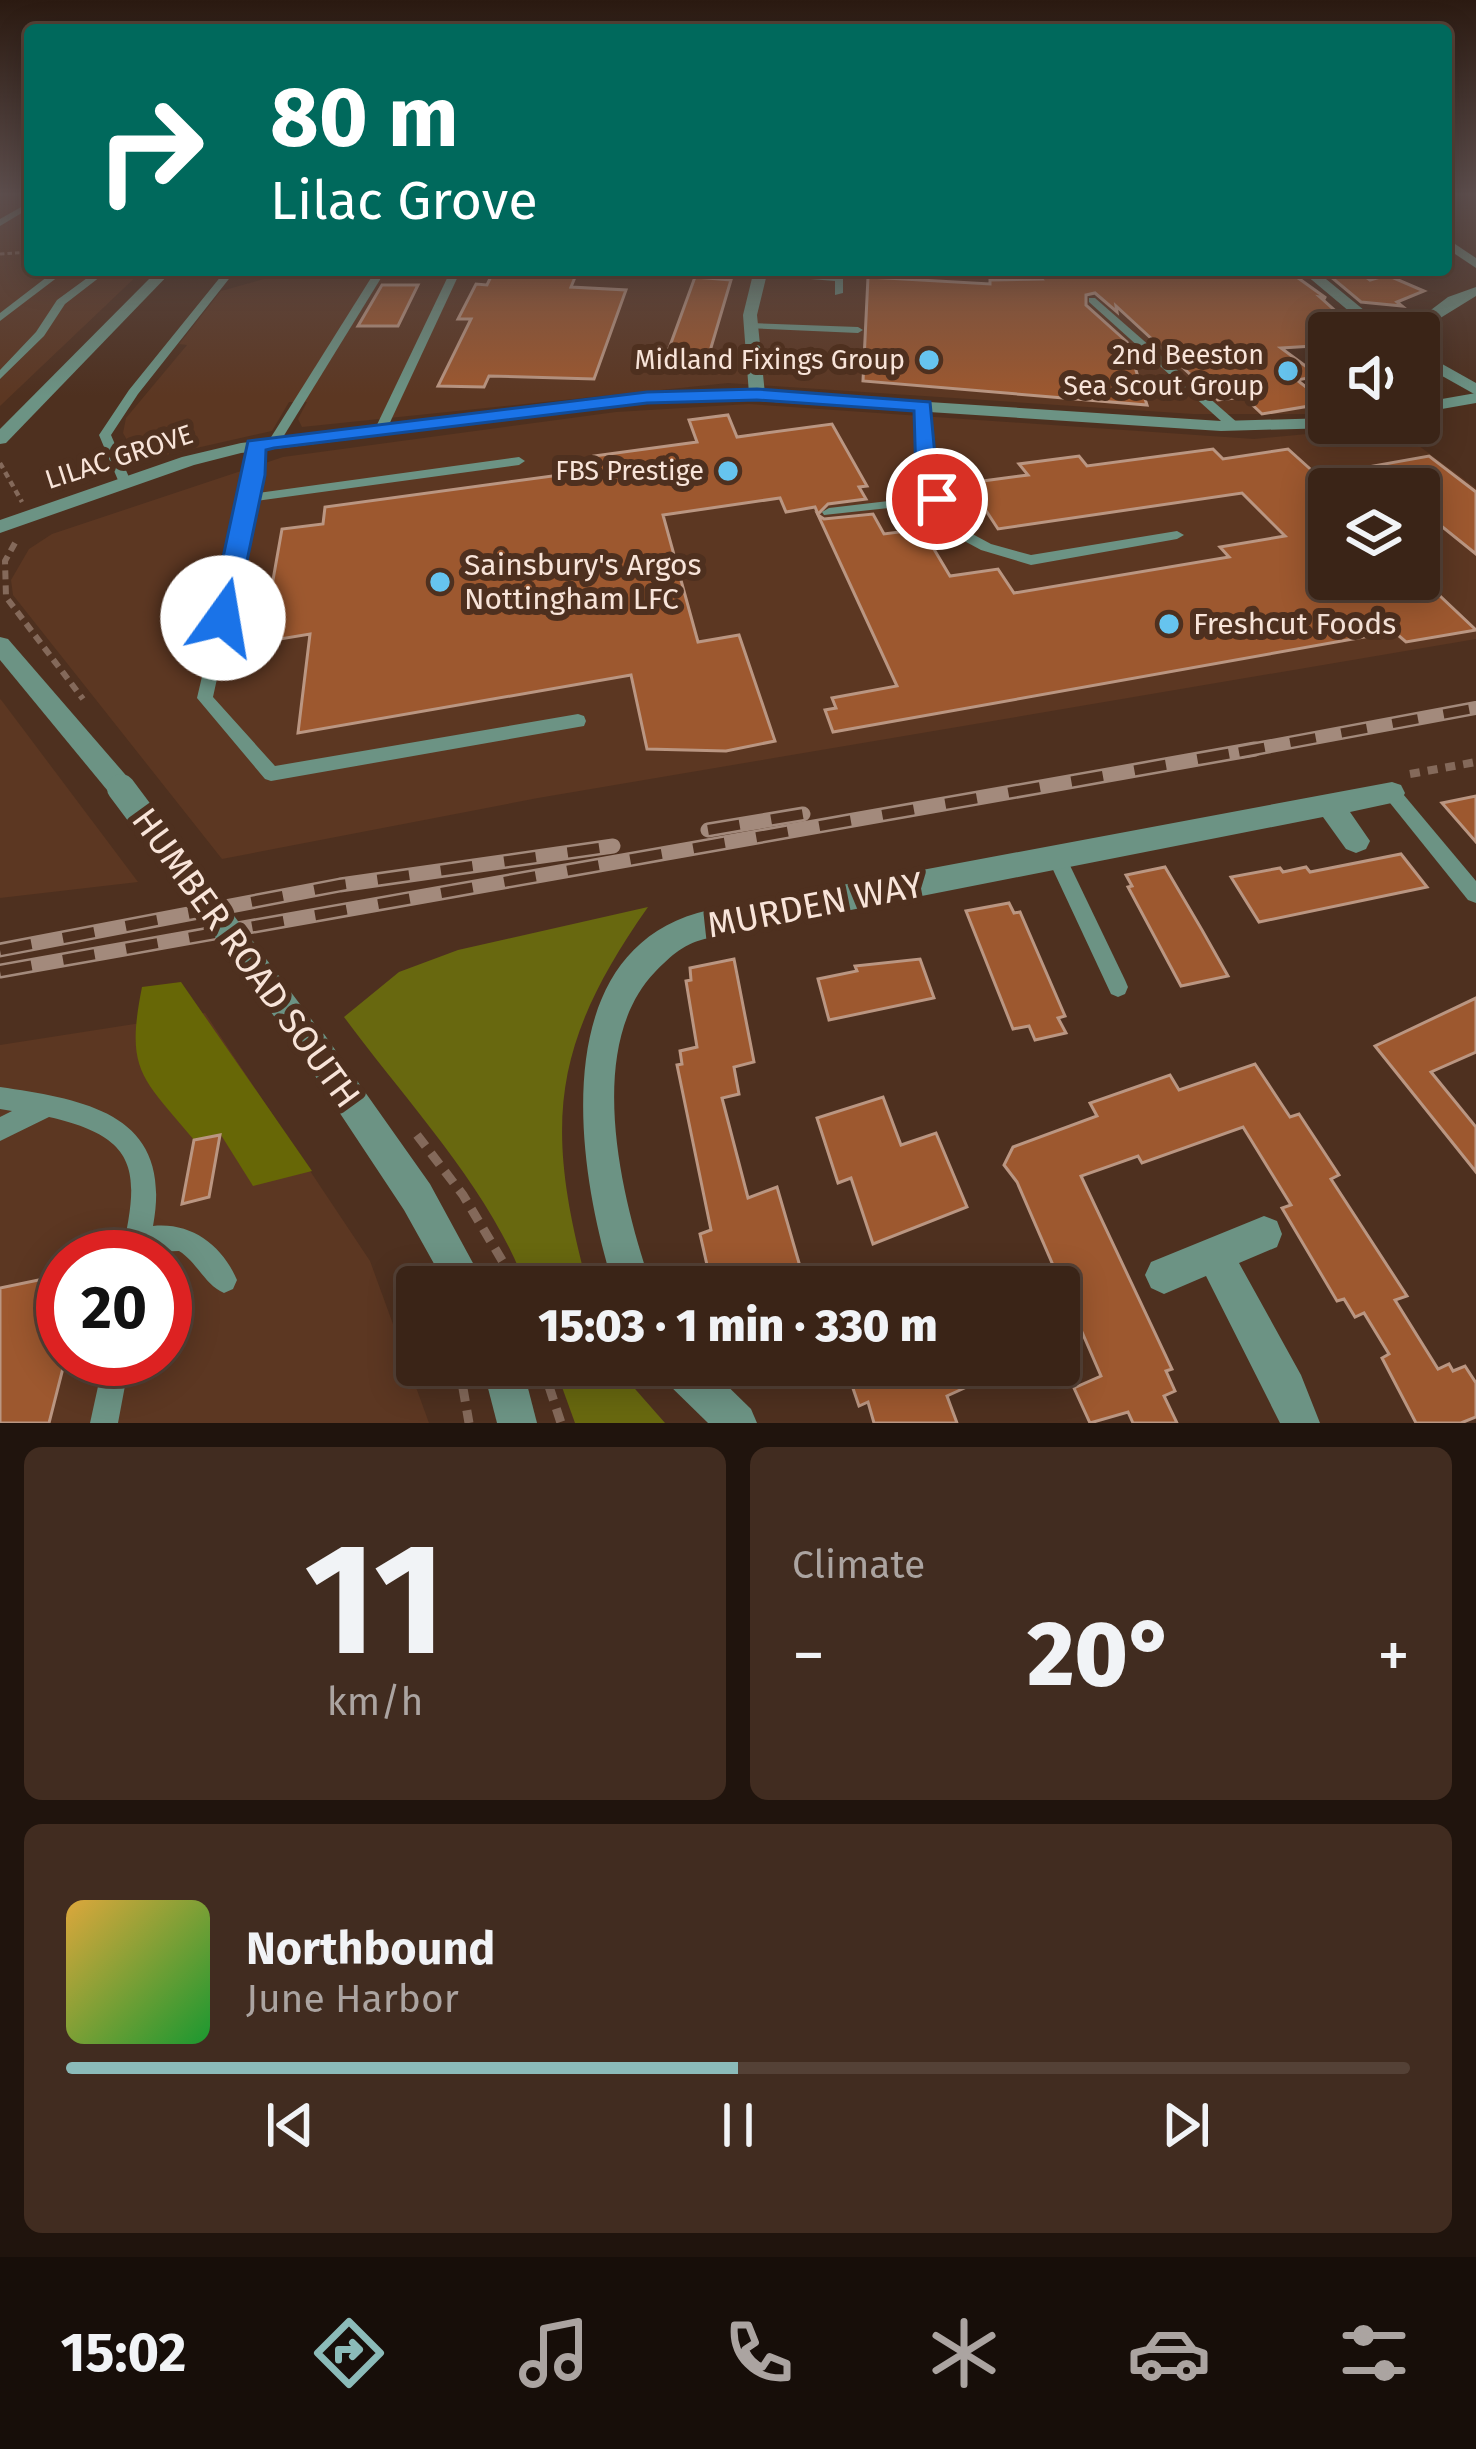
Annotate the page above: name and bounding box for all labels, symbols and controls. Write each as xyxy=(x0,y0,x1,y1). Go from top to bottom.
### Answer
text: 80 m xyxy=(270,67,459,168)
icon: right xyxy=(72,72,228,228)
text: Lilac Grove xyxy=(270,169,538,233)
map controls xyxy=(1308,312,1440,600)
button: sound xyxy=(1308,312,1440,444)
place label: 2nd Beeston Sea Scout Group xyxy=(1063,339,1264,402)
place label: Midland Fixings Group xyxy=(634,344,905,376)
marker: Midland Fixings Group xyxy=(916,347,942,373)
marker: 2nd Beeston Sea Scout Group xyxy=(1275,358,1301,384)
street label: LILAC GROVE xyxy=(41,418,197,496)
pin xyxy=(886,448,988,550)
place label: FBS Prestige xyxy=(555,455,704,487)
marker: FBS Prestige xyxy=(715,458,741,484)
icon: arrive xyxy=(904,466,970,532)
button: layers xyxy=(1308,468,1440,600)
place label: Sainsbury's Argos Nottingham LFC xyxy=(464,547,702,617)
position arrow xyxy=(160,555,286,681)
marker: Sainsbury's Argos Nottingham LFC xyxy=(427,569,453,595)
place label: Freshcut Foods xyxy=(1193,606,1396,642)
marker: Freshcut Foods xyxy=(1156,611,1182,637)
street label: HUMBER ROAD SOUTH xyxy=(123,800,369,1116)
street label: MURDEN WAY xyxy=(704,863,927,947)
speed limit sign: 20 xyxy=(36,1230,192,1386)
text: 15:03 · 1 min · 330 m xyxy=(538,1299,938,1353)
text: 11 xyxy=(304,1507,446,1694)
text: Climate xyxy=(792,1542,925,1588)
text: 20° xyxy=(1027,1601,1175,1709)
text: − xyxy=(792,1616,825,1695)
text: + xyxy=(1377,1616,1410,1695)
text: km/h xyxy=(327,1679,423,1725)
text: Northbound xyxy=(246,1922,495,1976)
text: June Harbor xyxy=(246,1976,459,2022)
icon: previous xyxy=(257,2092,323,2158)
icon: pause xyxy=(705,2092,771,2158)
icon: next xyxy=(1153,2092,1219,2158)
icon: directions xyxy=(307,2311,391,2395)
icon: music xyxy=(512,2311,596,2395)
icon: phone xyxy=(717,2311,801,2395)
icon: climate xyxy=(922,2311,1006,2395)
icon: car xyxy=(1127,2311,1211,2395)
icon: filters xyxy=(1332,2311,1416,2395)
text: 15:02 xyxy=(60,2321,186,2385)

